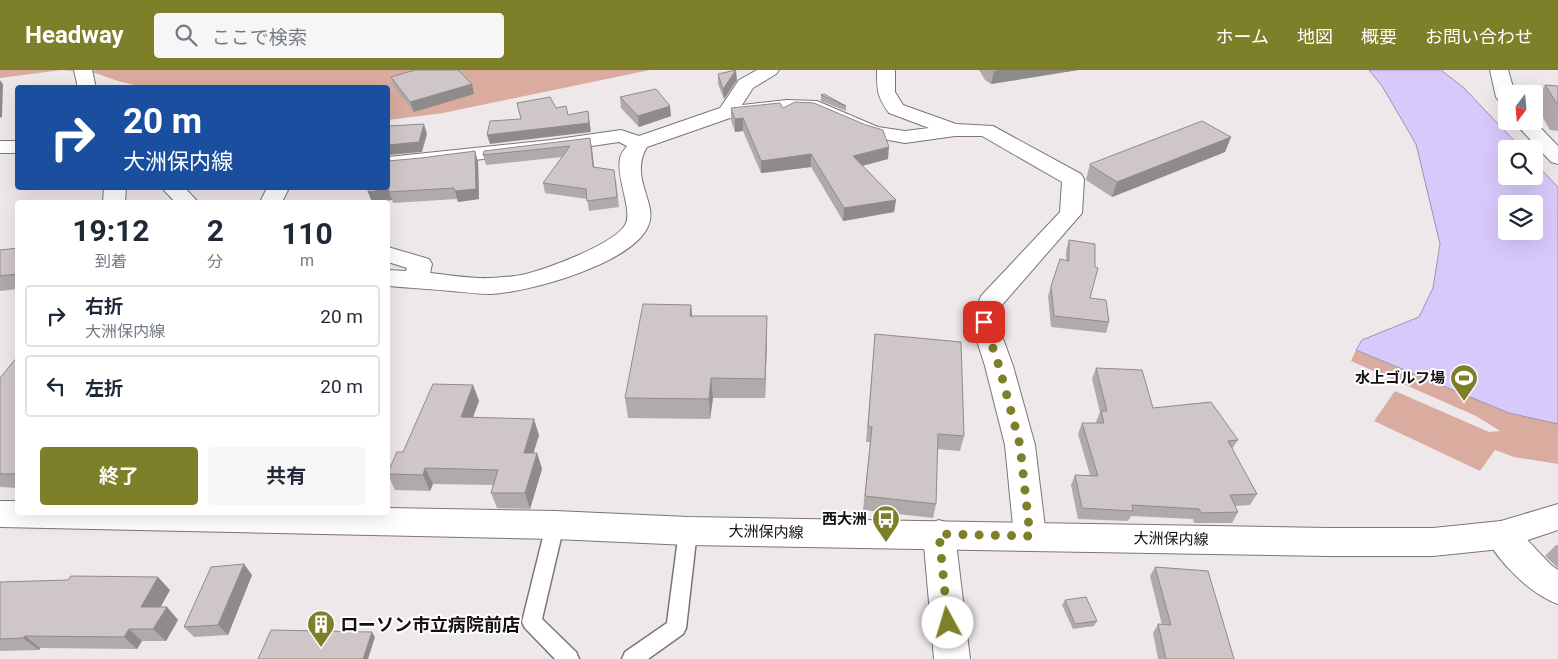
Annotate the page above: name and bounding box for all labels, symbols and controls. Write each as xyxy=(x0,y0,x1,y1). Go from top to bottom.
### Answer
search box xyxy=(154,13,504,58)
text: Headway xyxy=(25,21,124,49)
icon: search xyxy=(172,21,200,49)
text: ここで検索 xyxy=(212,26,307,49)
text: ホーム xyxy=(1216,26,1269,47)
text: 地図 xyxy=(1297,26,1333,47)
text: 概要 xyxy=(1361,26,1397,47)
text: お問い合わせ xyxy=(1425,26,1533,47)
north arrow xyxy=(1498,85,1542,130)
map controls xyxy=(1498,85,1543,240)
text: 20 m xyxy=(123,101,202,142)
icon: right xyxy=(40,105,105,170)
button: search xyxy=(1498,140,1543,185)
text: 大洲保内線 xyxy=(123,149,233,174)
button: layers xyxy=(1498,195,1543,240)
text: 19:12 xyxy=(72,213,150,248)
text: 2 xyxy=(207,213,224,248)
text: 110 xyxy=(281,216,333,251)
text: m xyxy=(300,251,314,270)
text: 到着 xyxy=(95,252,127,271)
text: 分 xyxy=(207,252,223,271)
text: 右折 xyxy=(85,295,123,318)
pin xyxy=(963,301,1005,343)
icon: right xyxy=(42,302,70,330)
text: 20 m xyxy=(320,305,363,328)
icon: arrive xyxy=(970,308,998,336)
text: 大洲保内線 xyxy=(85,322,165,341)
sports icon: 水上ゴルフ場 xyxy=(1449,363,1479,402)
place label: 水上ゴルフ場 xyxy=(1355,369,1445,387)
icon: left xyxy=(42,372,70,400)
text: 20 m xyxy=(320,375,363,398)
text: 左折 xyxy=(85,377,123,400)
button: 終了 xyxy=(40,447,198,505)
button: 共有 xyxy=(208,447,365,505)
bus stop icon: 西大洲 xyxy=(871,504,901,543)
place label: 西大洲 xyxy=(822,510,867,528)
street label: 大洲保内線 xyxy=(728,522,804,542)
street label: 大洲保内線 xyxy=(1133,529,1209,549)
position arrow xyxy=(921,596,973,648)
building icon: ローソン市立病院前店 xyxy=(306,609,336,648)
place label: ローソン市立病院前店 xyxy=(340,614,520,635)

